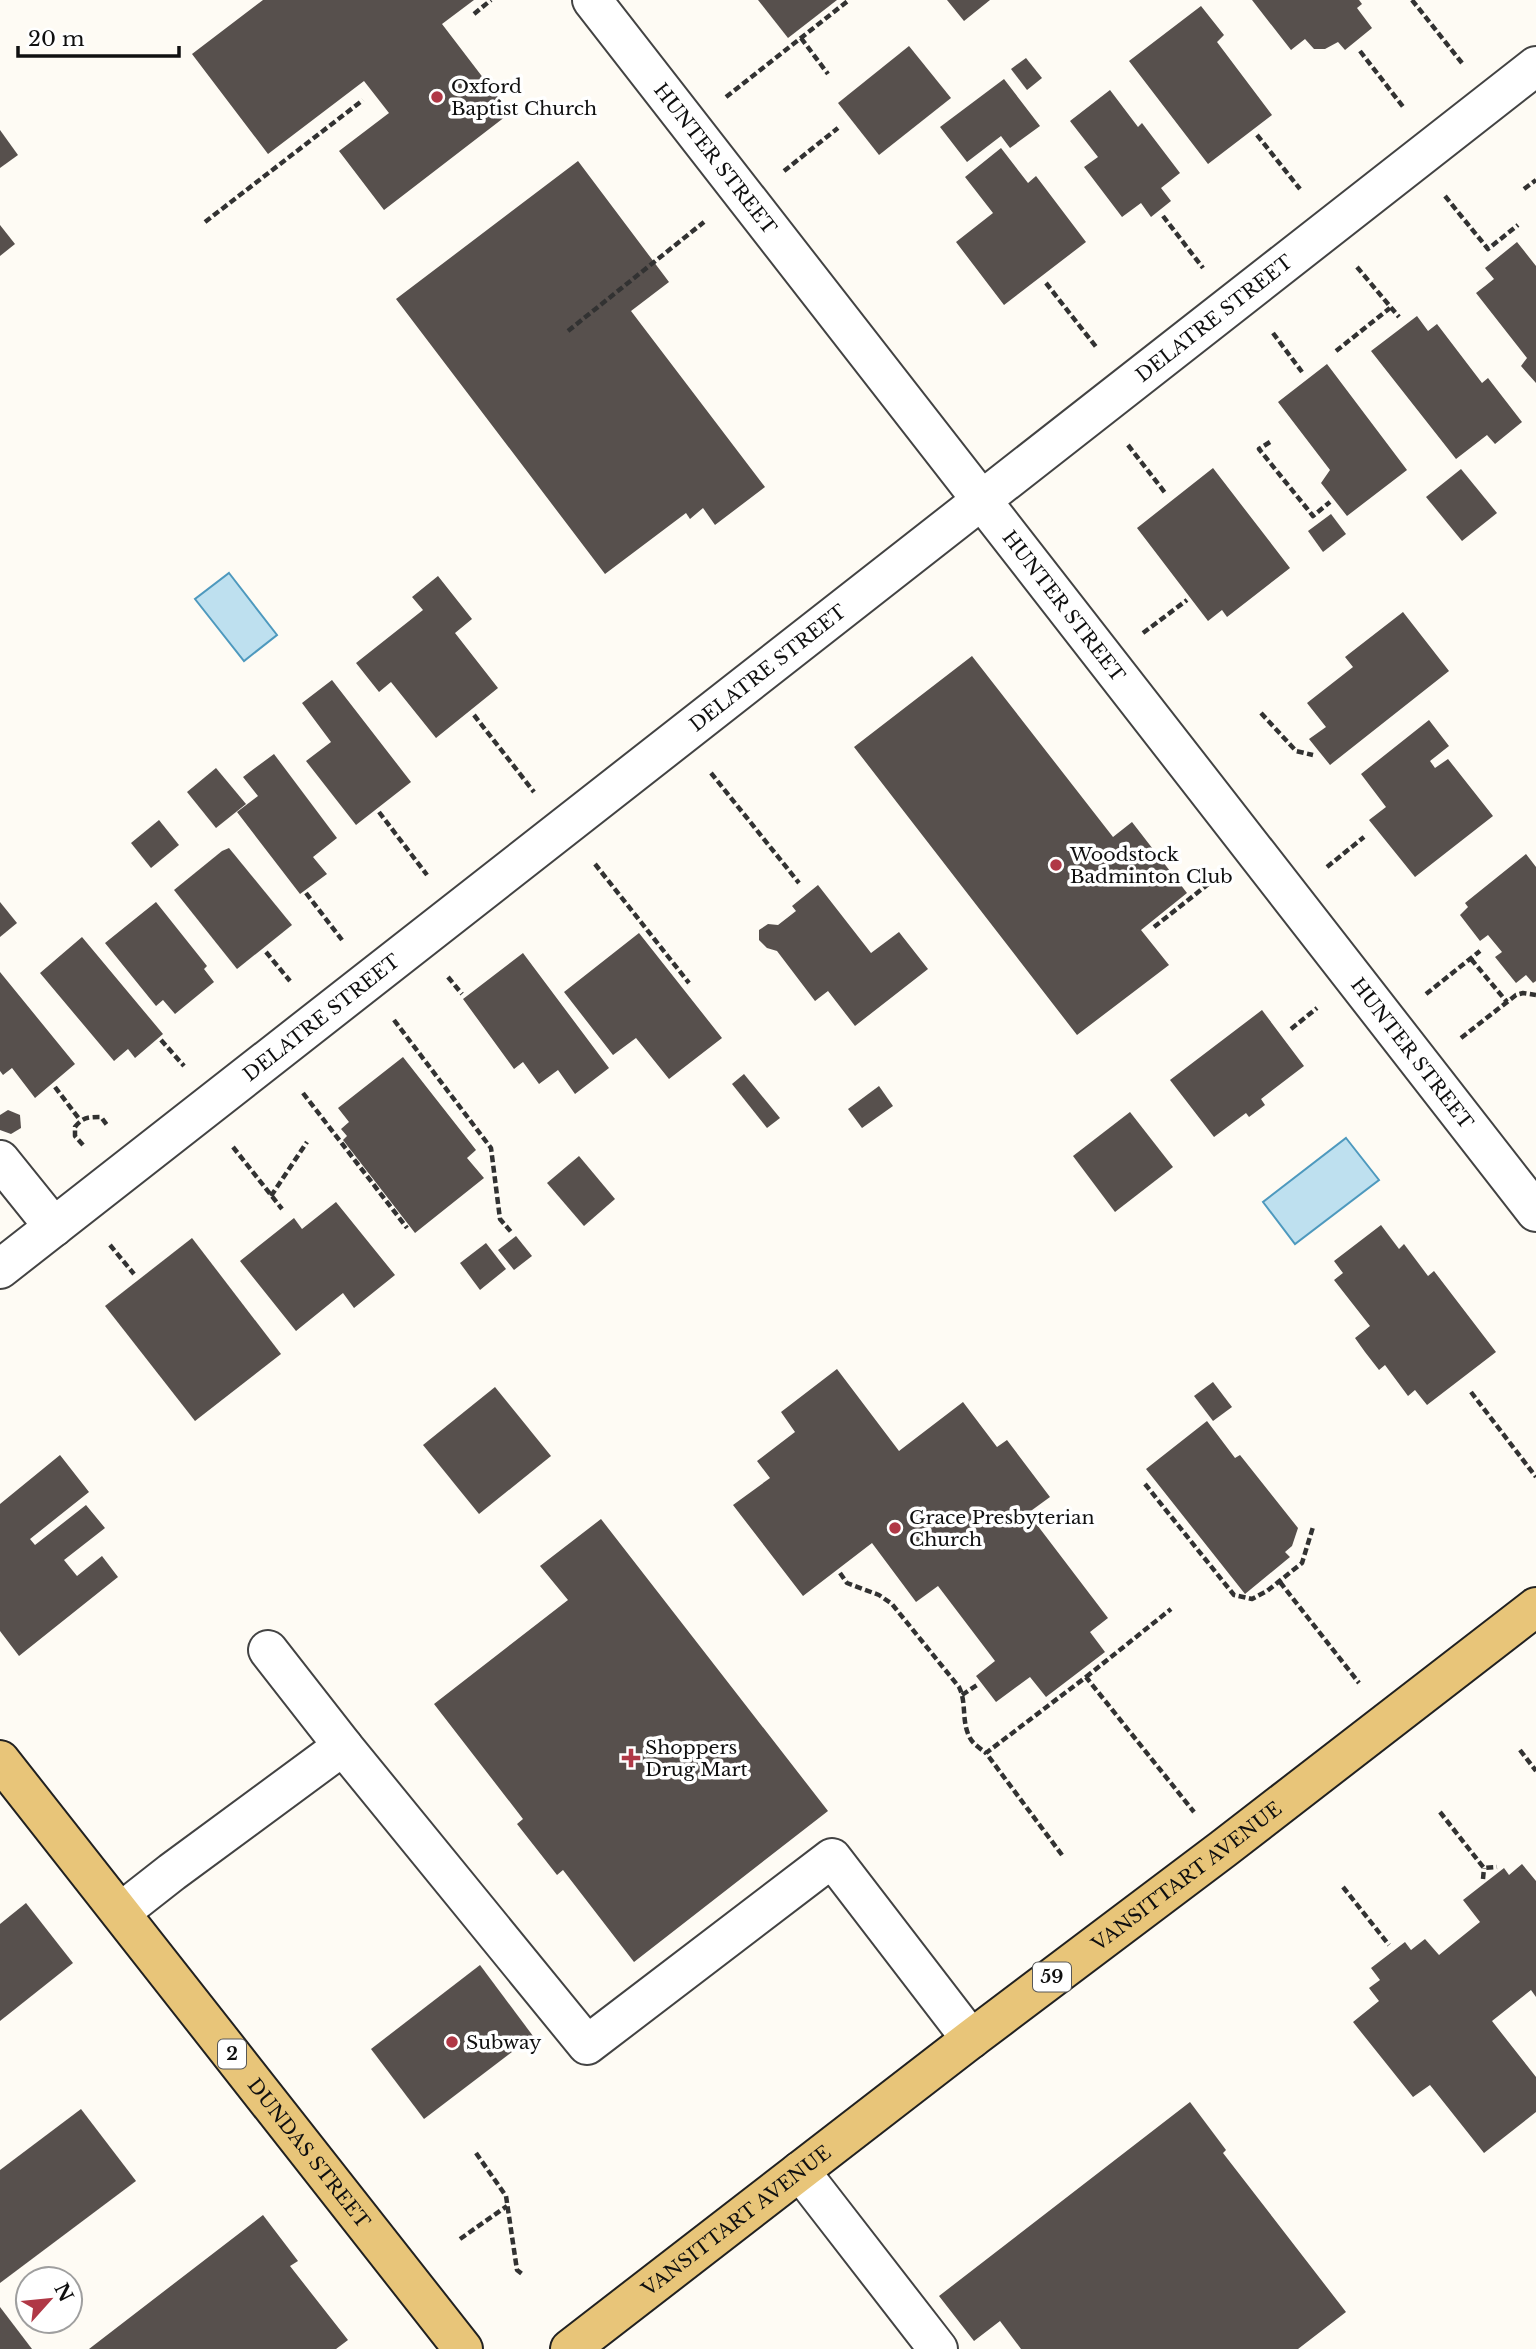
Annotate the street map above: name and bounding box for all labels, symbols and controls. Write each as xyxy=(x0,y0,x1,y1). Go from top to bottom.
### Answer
scale bar xyxy=(18,14,178,58)
text: 20 m xyxy=(28,26,85,52)
place label: Oxford Baptist Church xyxy=(451,75,597,120)
street label: HUNTER STREET xyxy=(650,78,781,239)
marker: Oxford Baptist Church xyxy=(429,89,445,105)
street label: DELATRE STREET xyxy=(1131,250,1297,387)
street label: HUNTER STREET xyxy=(998,526,1130,686)
street label: DELATRE STREET xyxy=(685,600,850,736)
place label: Woodstock Badminton Club xyxy=(1069,843,1233,888)
marker: Woodstock Badminton Club xyxy=(1048,857,1064,873)
street label: DELATRE STREET xyxy=(238,949,404,1086)
street label: HUNTER STREET xyxy=(1346,973,1478,1133)
place label: Grace Presbyterian Church xyxy=(909,1506,1095,1551)
marker: Grace Presbyterian Church xyxy=(887,1520,903,1536)
place label: Shoppers Drug Mart xyxy=(645,1736,749,1781)
marker: Shoppers Drug Mart xyxy=(623,1750,639,1766)
street label: VANSITTART AVENUE xyxy=(1086,1797,1286,1956)
road number: 59 xyxy=(1033,1963,1071,1992)
place label: Subway xyxy=(466,2031,541,2054)
marker: Subway xyxy=(444,2034,460,2050)
road number: 2 xyxy=(218,2040,246,2068)
street label: DUNDAS STREET xyxy=(243,2074,375,2233)
street label: VANSITTART AVENUE xyxy=(636,2140,835,2301)
north arrow xyxy=(14,2265,84,2335)
text: N xyxy=(49,2279,78,2306)

